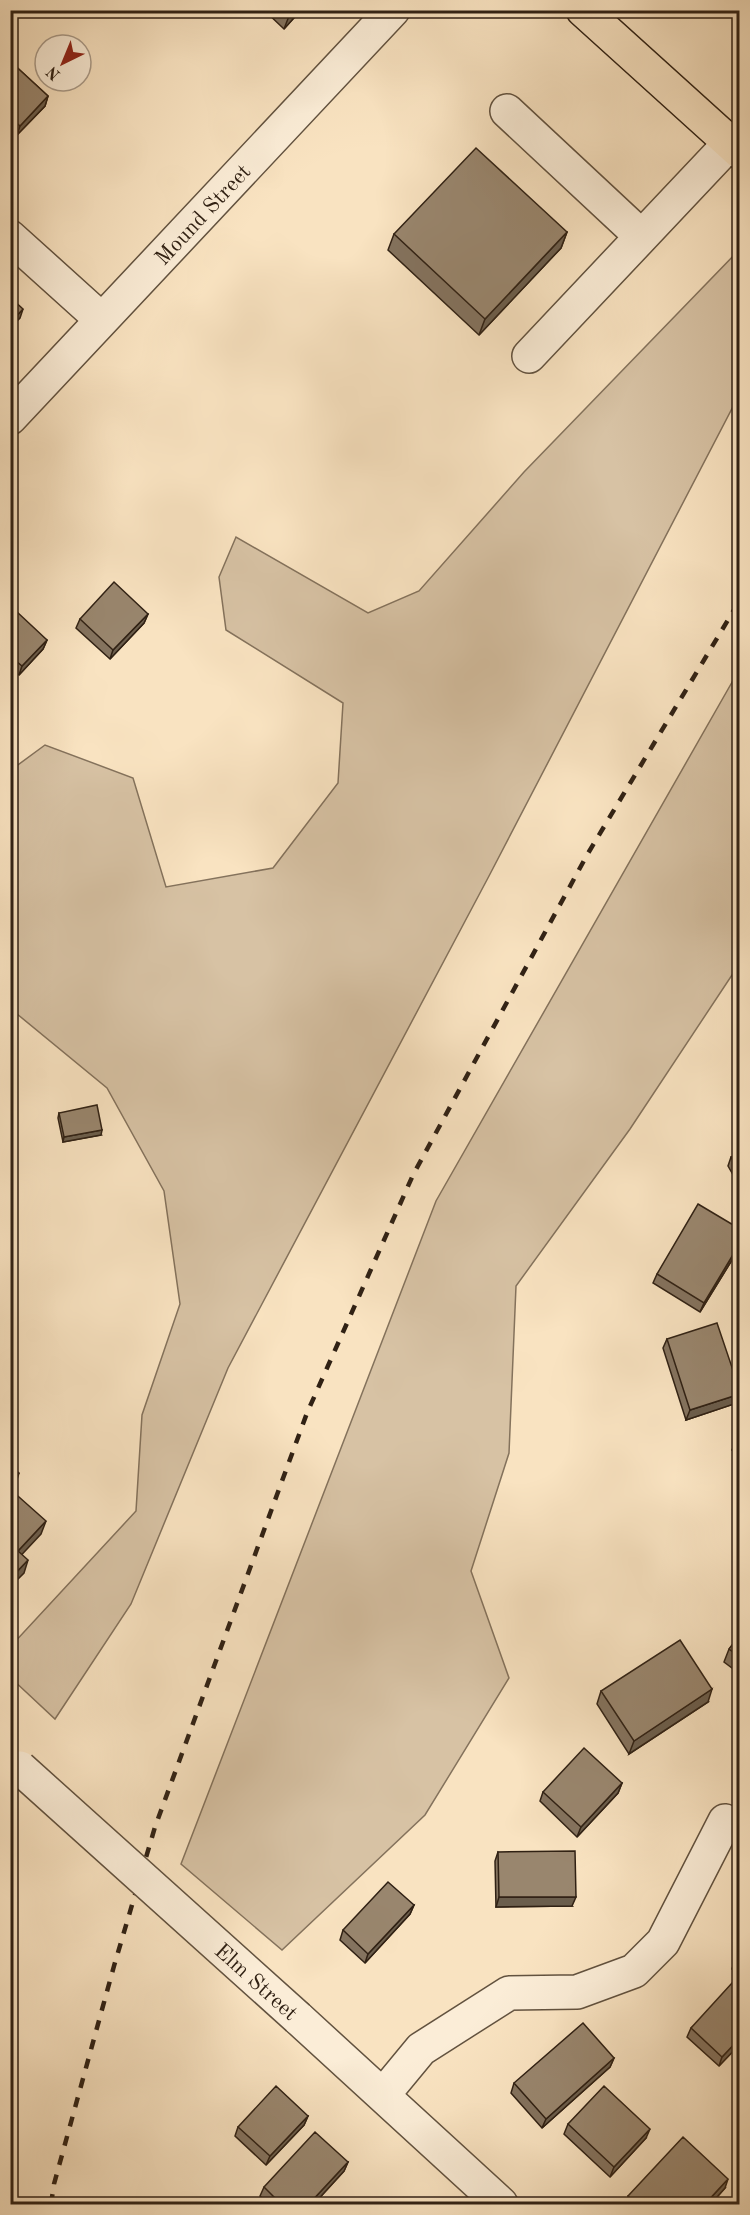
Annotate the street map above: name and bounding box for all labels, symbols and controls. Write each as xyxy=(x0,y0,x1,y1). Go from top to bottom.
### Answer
north arrow xyxy=(33,33,93,93)
text: N xyxy=(44,62,64,83)
street label: Mound Street xyxy=(151,161,255,270)
street label: Elm Street xyxy=(210,1940,301,2025)

